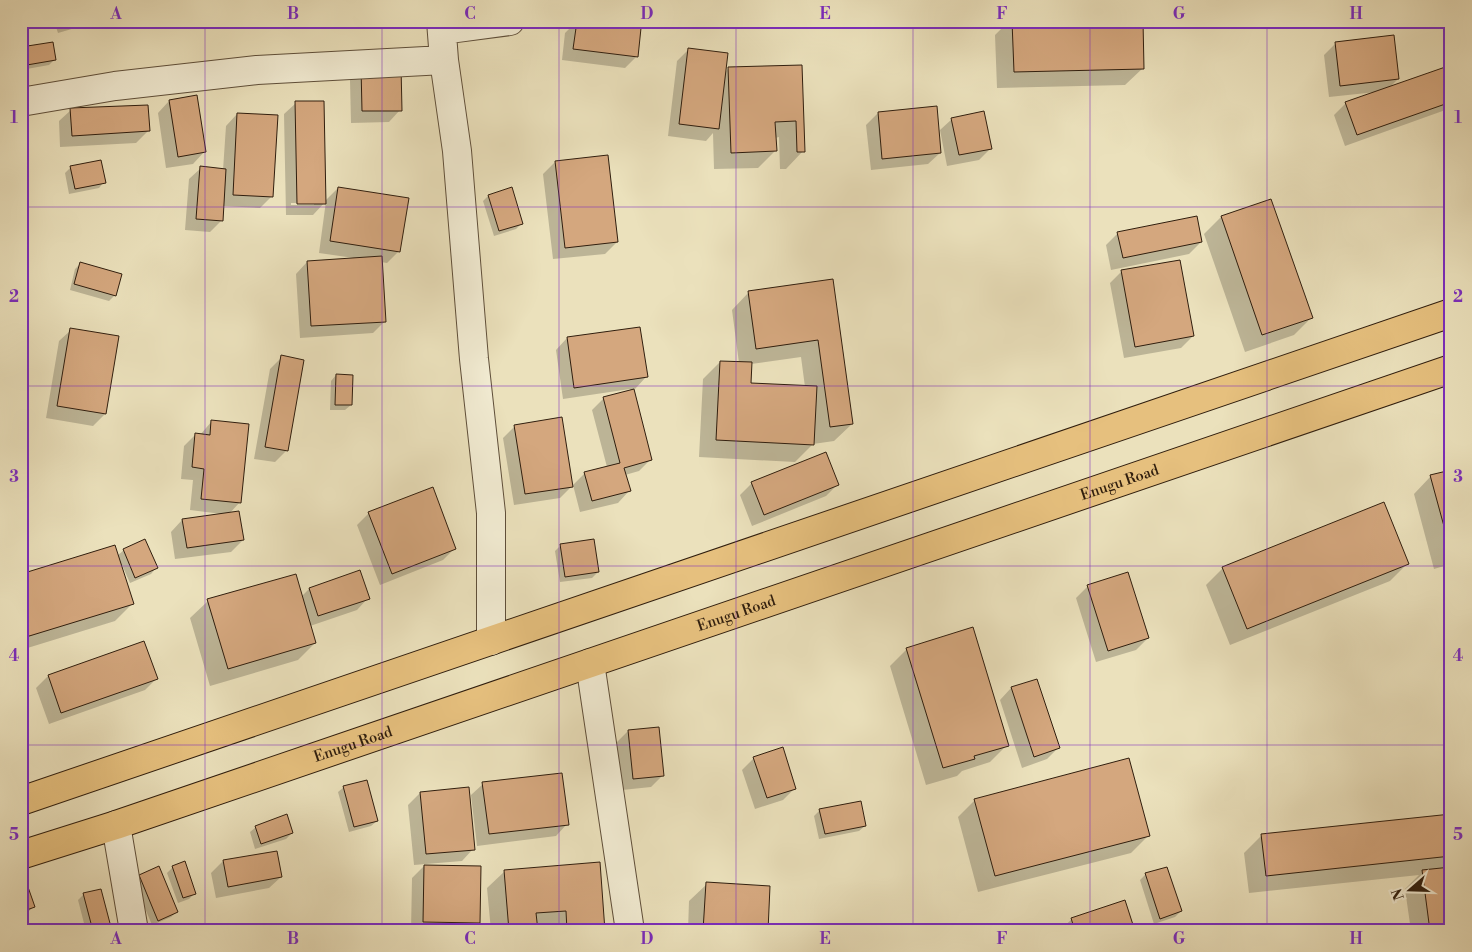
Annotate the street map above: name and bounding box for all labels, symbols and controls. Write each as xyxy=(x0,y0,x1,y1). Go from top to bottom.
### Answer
text: A xyxy=(109,4,122,24)
text: B xyxy=(287,4,299,24)
text: C xyxy=(464,4,476,24)
text: D xyxy=(641,4,654,24)
text: E xyxy=(819,4,831,24)
text: F xyxy=(996,4,1008,24)
text: G xyxy=(1173,4,1186,24)
text: H xyxy=(1349,4,1363,24)
text: 1 xyxy=(10,108,18,128)
text: 1 xyxy=(1454,108,1462,128)
text: 2 xyxy=(9,287,19,307)
text: 2 xyxy=(1453,287,1463,307)
street label: Enugu Road xyxy=(1078,460,1162,505)
text: 3 xyxy=(9,467,19,487)
text: 3 xyxy=(1453,467,1463,487)
street label: Enugu Road xyxy=(694,591,779,636)
text: 4 xyxy=(9,646,20,666)
text: 4 xyxy=(1453,646,1464,666)
street label: Enugu Road xyxy=(311,722,395,767)
text: 5 xyxy=(9,825,19,845)
text: 5 xyxy=(1453,825,1463,845)
north arrow xyxy=(1384,864,1434,914)
text: N xyxy=(1388,886,1409,902)
text: A xyxy=(109,929,122,949)
text: B xyxy=(287,929,299,949)
text: C xyxy=(464,929,476,949)
text: D xyxy=(641,929,654,949)
text: E xyxy=(819,929,831,949)
text: F xyxy=(996,929,1008,949)
text: G xyxy=(1173,929,1186,949)
text: H xyxy=(1349,929,1363,949)

